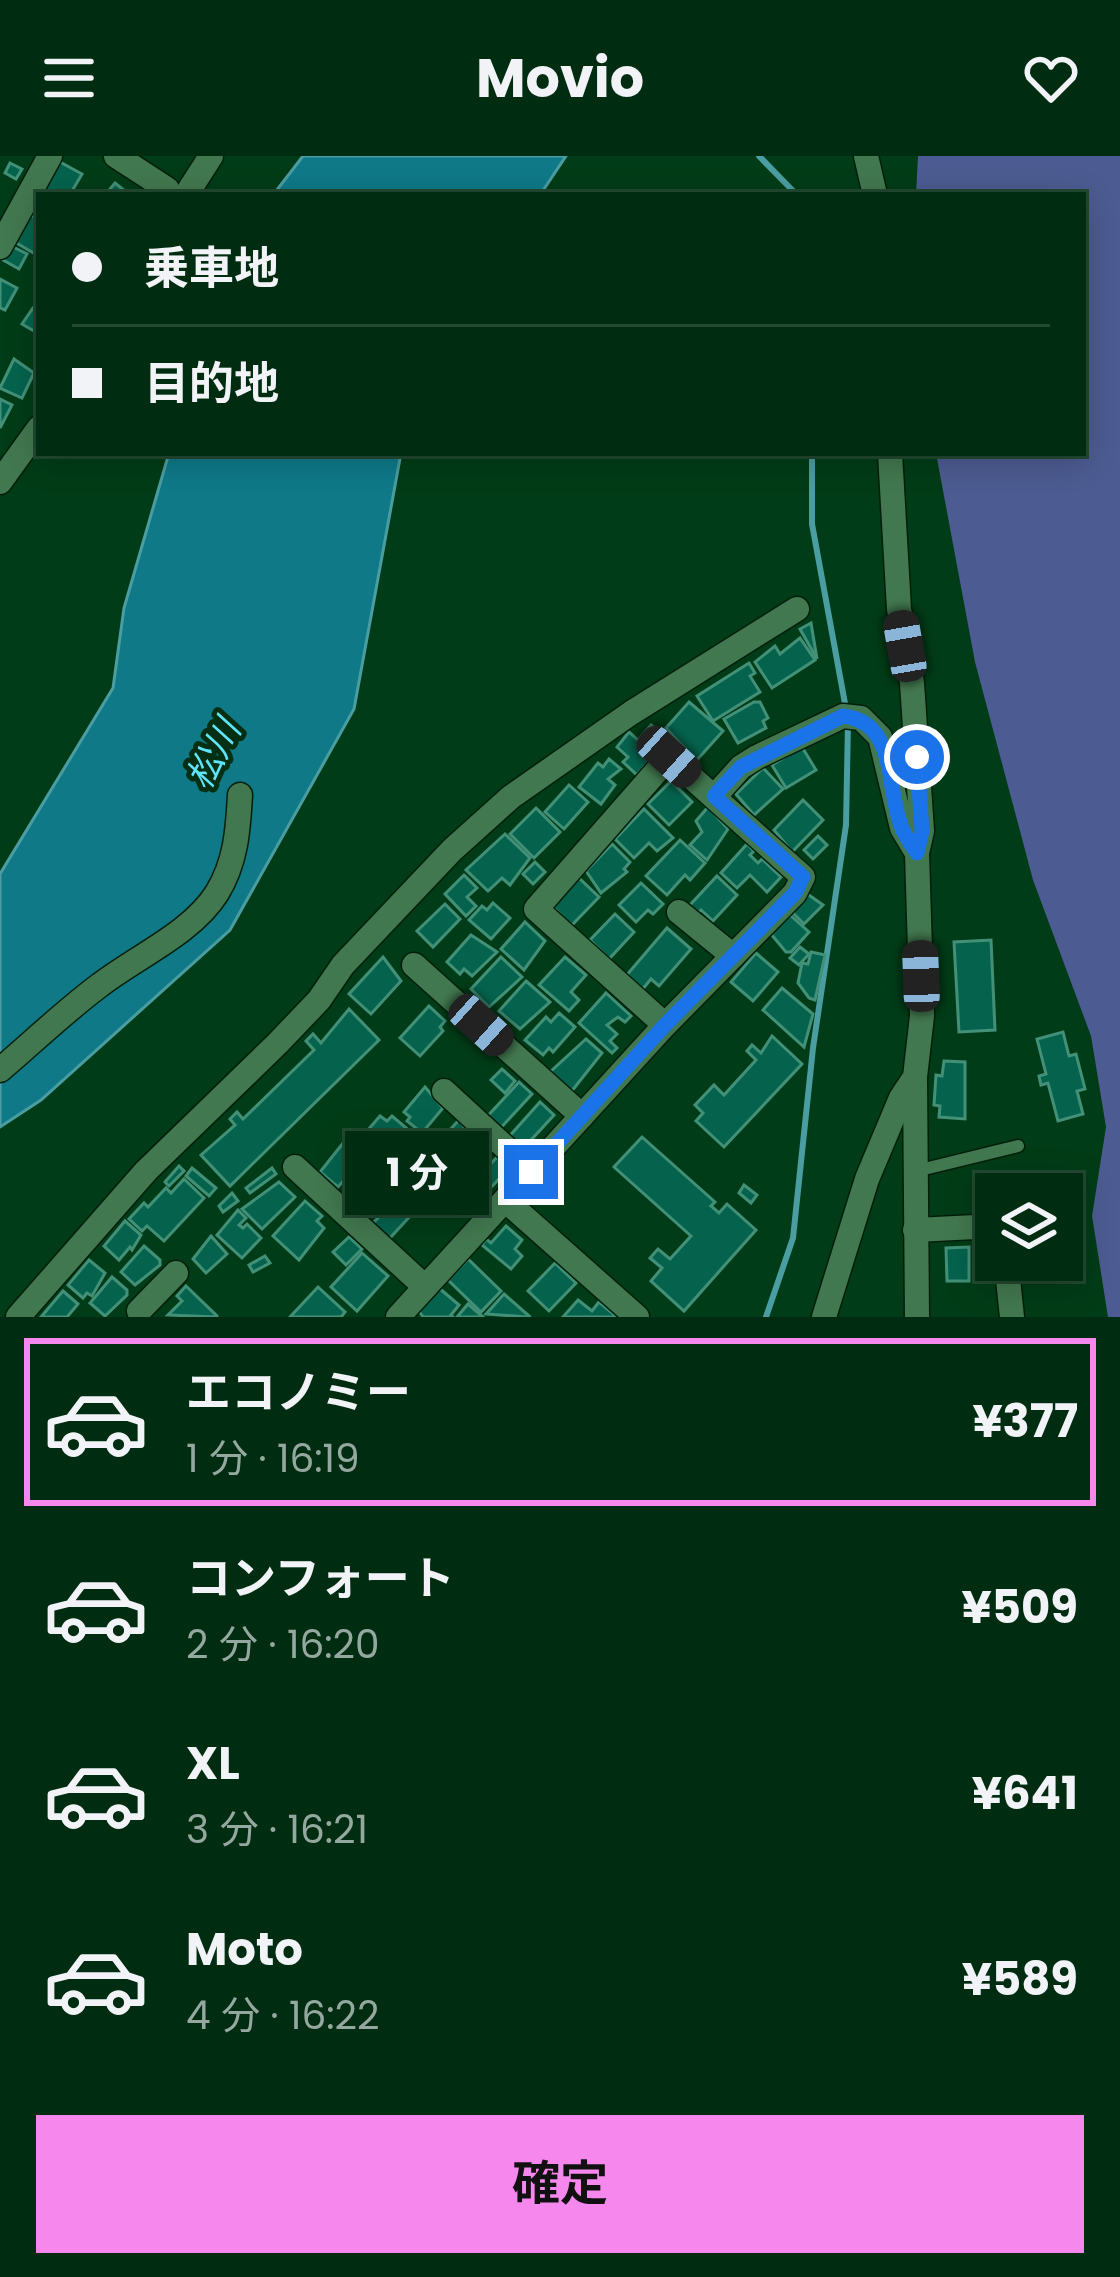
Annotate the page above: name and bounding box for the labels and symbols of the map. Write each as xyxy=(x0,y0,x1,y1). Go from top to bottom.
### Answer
car xyxy=(881,607,929,685)
water label: 松川 xyxy=(174,707,255,798)
car xyxy=(630,720,708,794)
route start xyxy=(890,730,944,784)
car xyxy=(902,939,940,1013)
car xyxy=(442,988,520,1062)
callout: 1 分 xyxy=(345,1130,489,1214)
route end xyxy=(504,1145,558,1199)

